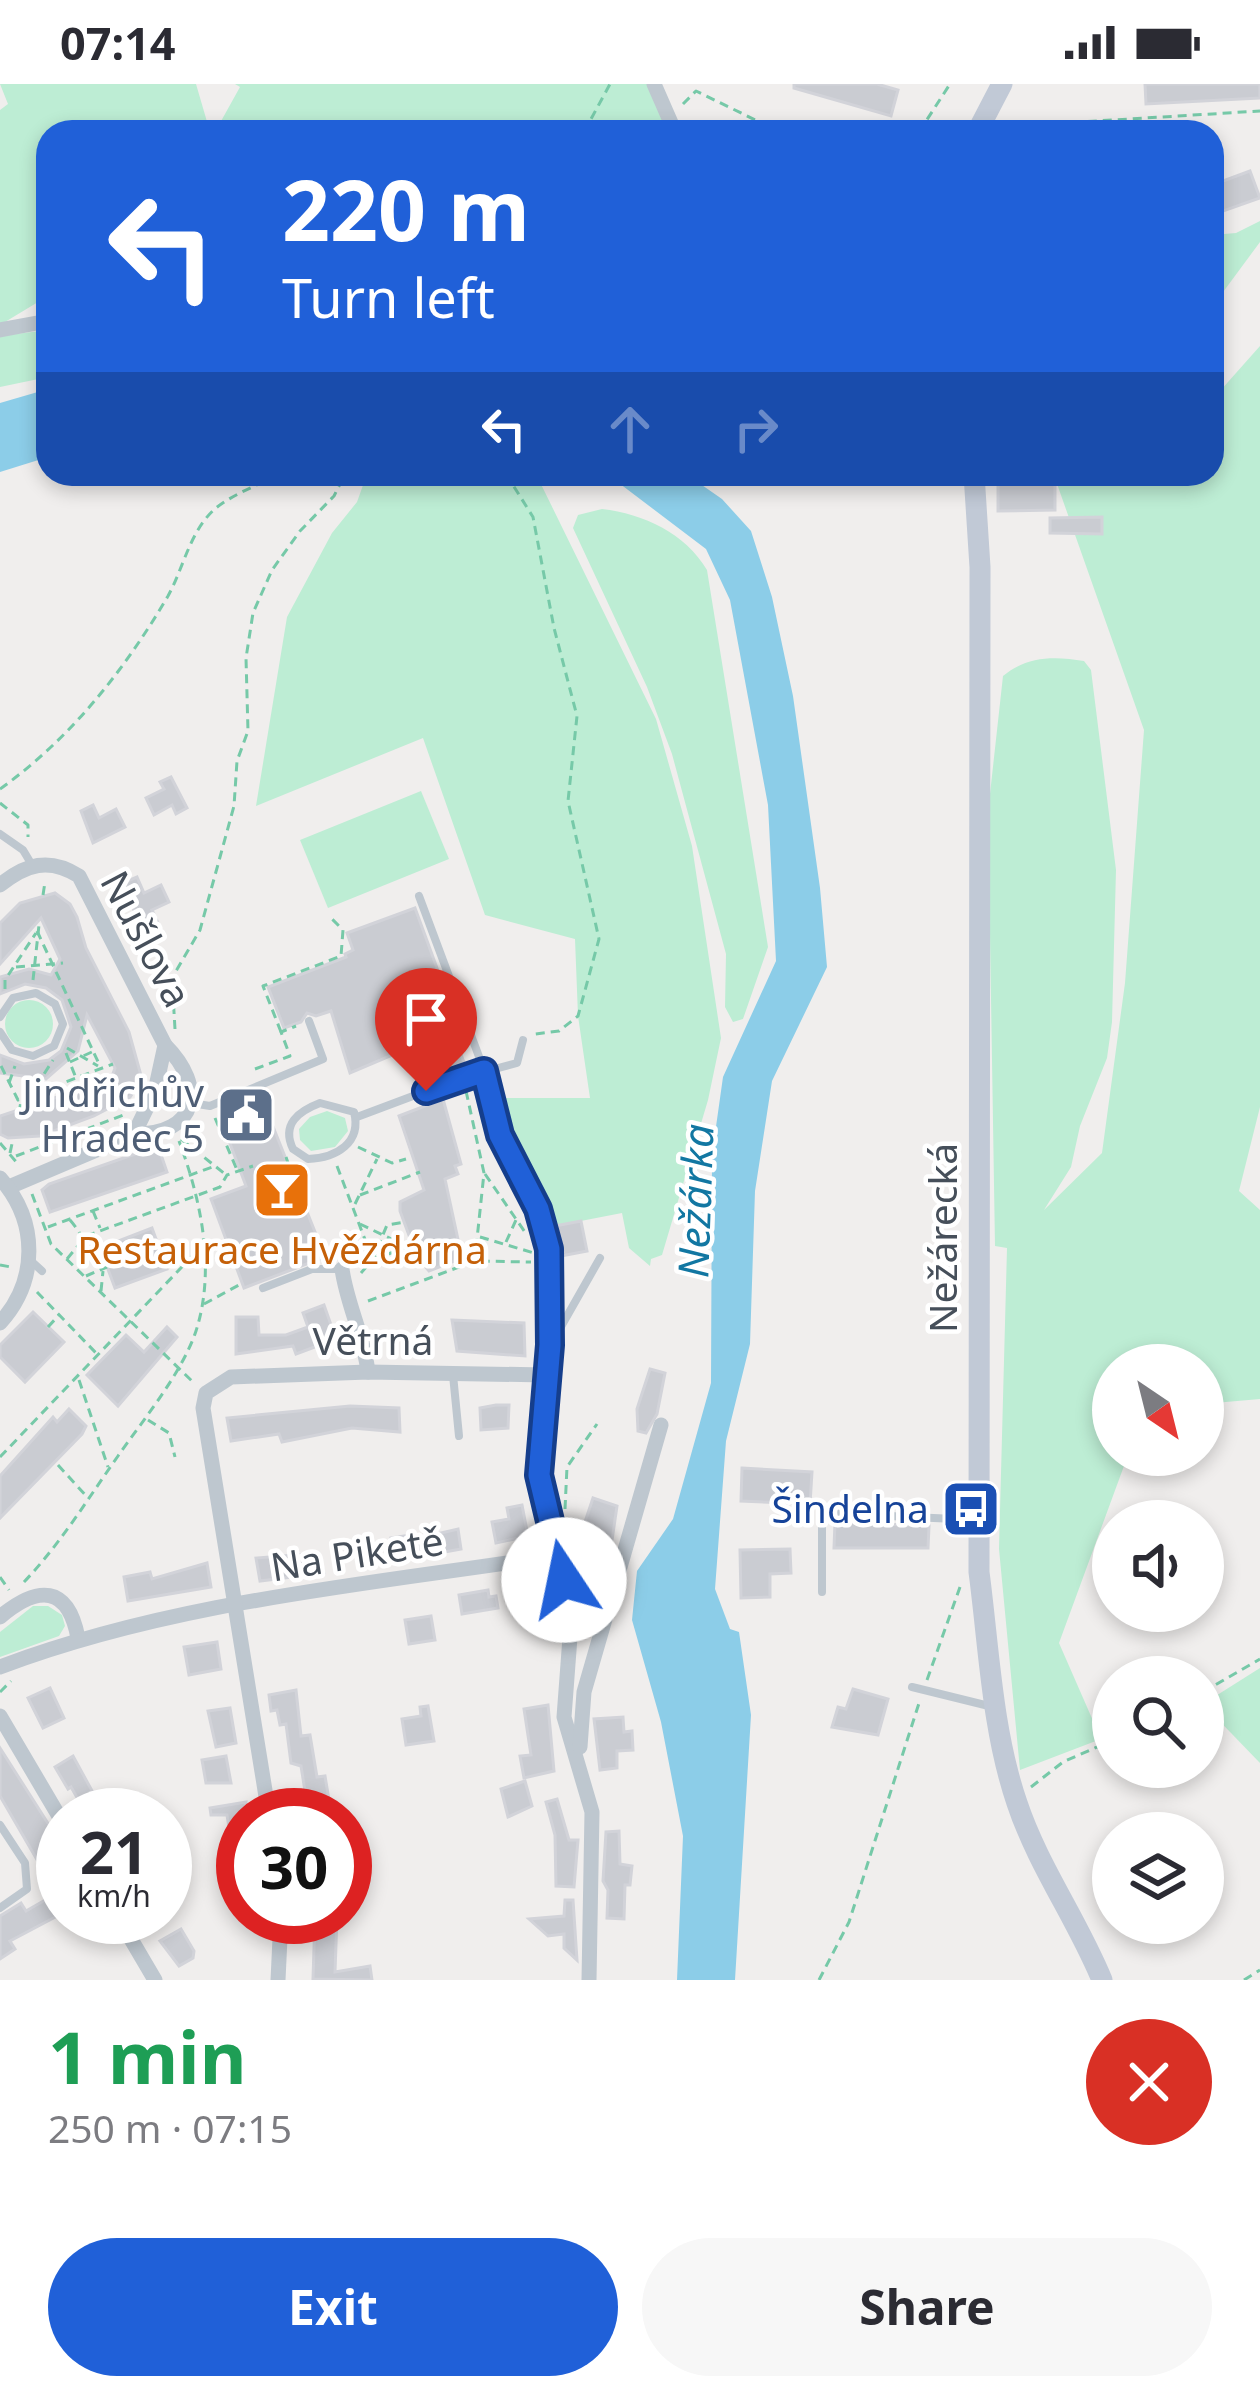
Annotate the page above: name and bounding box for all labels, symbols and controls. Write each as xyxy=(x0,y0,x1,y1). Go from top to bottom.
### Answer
text: 07:14 xyxy=(60,12,176,73)
text: 220 m xyxy=(282,151,530,266)
icon: left xyxy=(84,168,240,324)
text: Turn left xyxy=(282,260,495,334)
icon: left xyxy=(471,396,537,462)
icon: ahead xyxy=(597,396,663,462)
icon: right xyxy=(723,396,789,462)
street label: Nušlova xyxy=(89,861,205,1016)
pin xyxy=(375,968,477,1091)
icon: arrive xyxy=(393,986,459,1052)
place label: Jindřichův Hradec 5 xyxy=(18,1065,204,1163)
public building icon: Jindřichův Hradec 5 xyxy=(215,1084,277,1146)
water label: Nežárka xyxy=(663,1123,726,1279)
street label: Nežárecká xyxy=(915,1143,968,1333)
bar icon: Restaurace Hvězdárna xyxy=(251,1159,313,1221)
place label: Restaurace Hvězdárna xyxy=(77,1222,487,1275)
street label: Větrná xyxy=(313,1313,433,1366)
north arrow xyxy=(1092,1344,1224,1476)
map controls xyxy=(1092,1344,1224,1944)
bus stop icon: Šindelna xyxy=(940,1478,1002,1540)
place label: Šindelna xyxy=(771,1481,929,1534)
button: sound xyxy=(1092,1500,1224,1632)
street label: Na Piketě xyxy=(267,1513,447,1592)
position arrow xyxy=(501,1517,627,1643)
button: search xyxy=(1092,1656,1224,1788)
speed limit sign: 30 xyxy=(216,1788,372,1944)
text: 21 xyxy=(80,1810,148,1892)
button: layers xyxy=(1092,1812,1224,1944)
text: km/h xyxy=(77,1875,151,1916)
text: 1 min xyxy=(48,2007,246,2105)
button: close xyxy=(1086,2019,1212,2145)
text: 250 m · 07:15 xyxy=(48,2101,292,2154)
button: Exit xyxy=(48,2238,618,2376)
button: Share xyxy=(642,2238,1212,2376)

